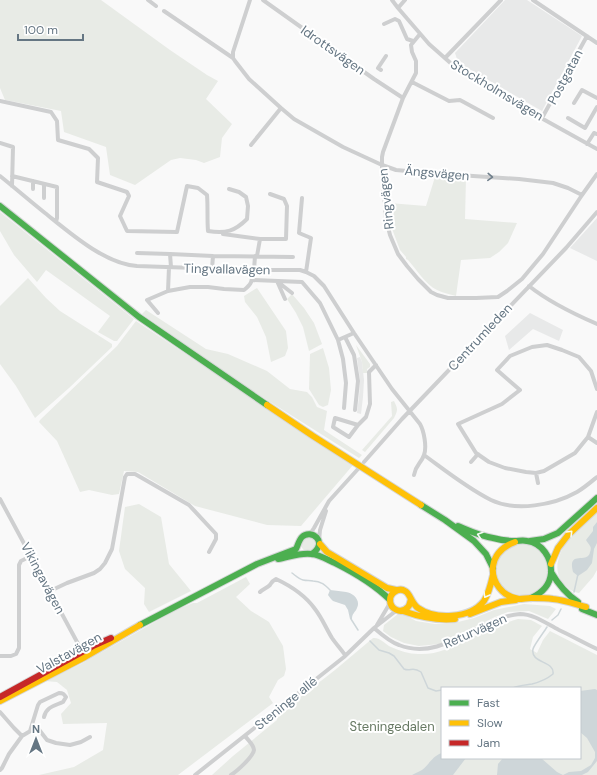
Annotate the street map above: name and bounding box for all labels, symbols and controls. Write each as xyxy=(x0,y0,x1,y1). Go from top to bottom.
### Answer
scale bar xyxy=(18,16,83,42)
text: 100 m xyxy=(24,22,58,38)
street label: Idrottsvägen xyxy=(297,22,369,78)
street label: Postgatan xyxy=(543,47,587,107)
street label: Stockholmsvägen xyxy=(447,56,547,124)
street label: Ängsvägen xyxy=(404,162,470,184)
street label: Ringvägen xyxy=(374,168,398,230)
one-way arrow xyxy=(487,173,493,182)
street label: Tingvallavägen xyxy=(183,260,271,278)
street label: Centrumleden xyxy=(444,300,516,374)
one-way arrow xyxy=(565,530,573,538)
one-way arrow xyxy=(476,531,483,540)
street label: Vikingavägen xyxy=(17,539,69,617)
one-way arrow xyxy=(484,591,491,598)
street label: Returvägen xyxy=(441,610,509,652)
street label: Valstavägen xyxy=(34,628,104,678)
street label: Steninge allé xyxy=(251,672,321,734)
legend xyxy=(441,687,581,759)
text: Fast xyxy=(477,695,500,711)
text: Slow xyxy=(477,715,503,731)
park label: Steningedalen xyxy=(349,718,435,735)
north arrow xyxy=(16,719,56,759)
text: N xyxy=(32,722,40,736)
text: Jam xyxy=(477,735,500,751)

